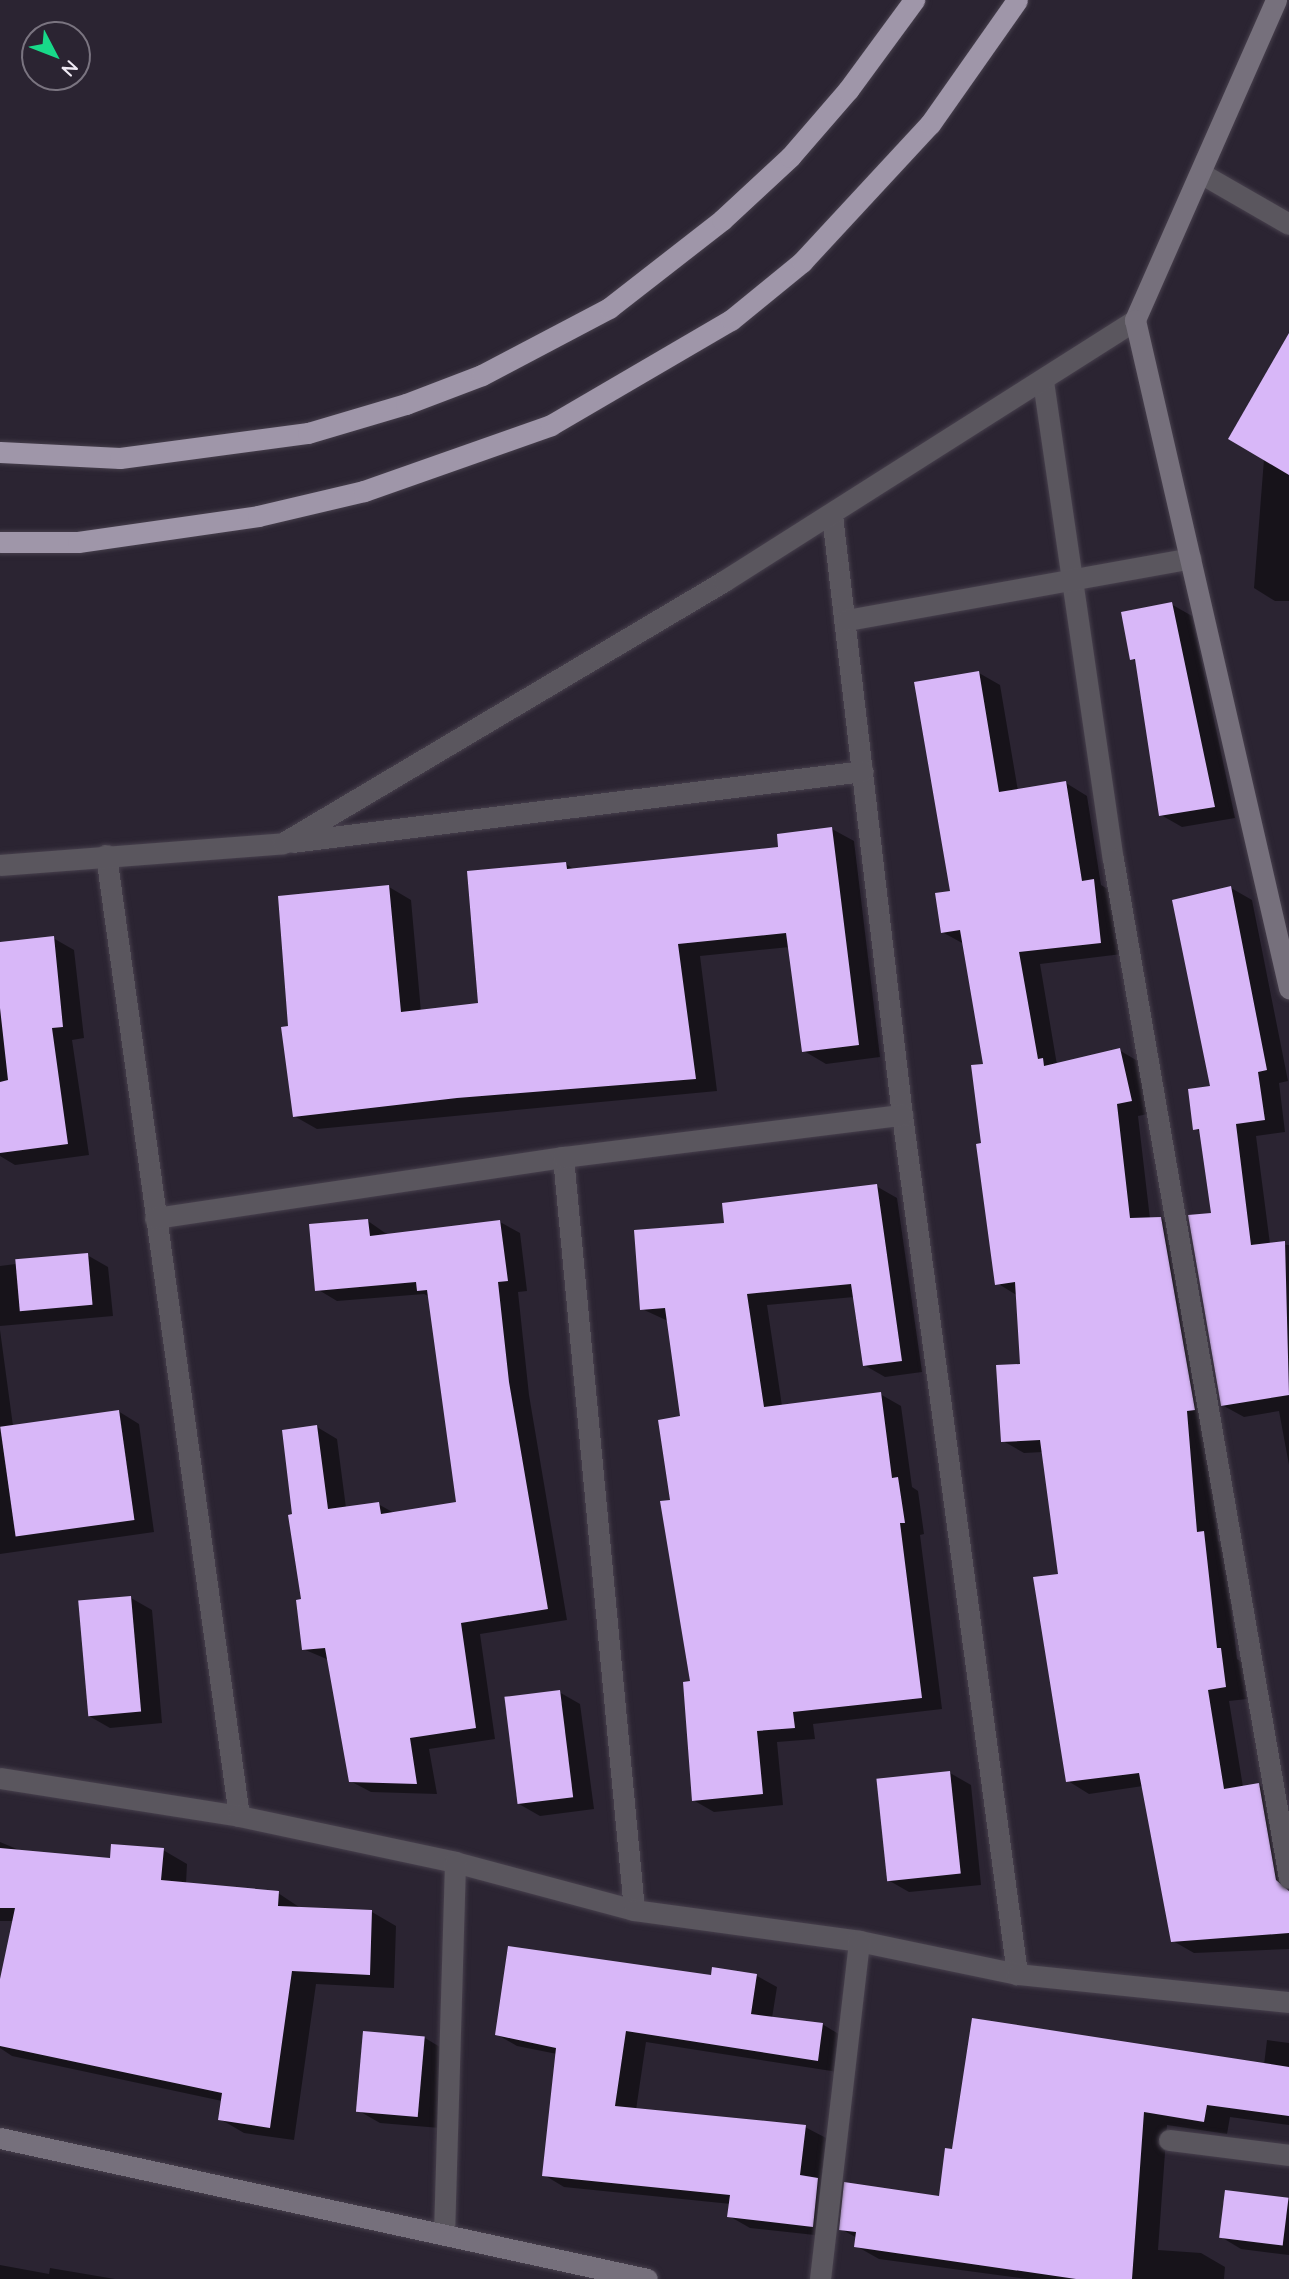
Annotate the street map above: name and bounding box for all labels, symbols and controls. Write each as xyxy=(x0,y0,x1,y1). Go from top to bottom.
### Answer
north arrow xyxy=(21,21,91,91)
text: N xyxy=(57,55,84,82)

